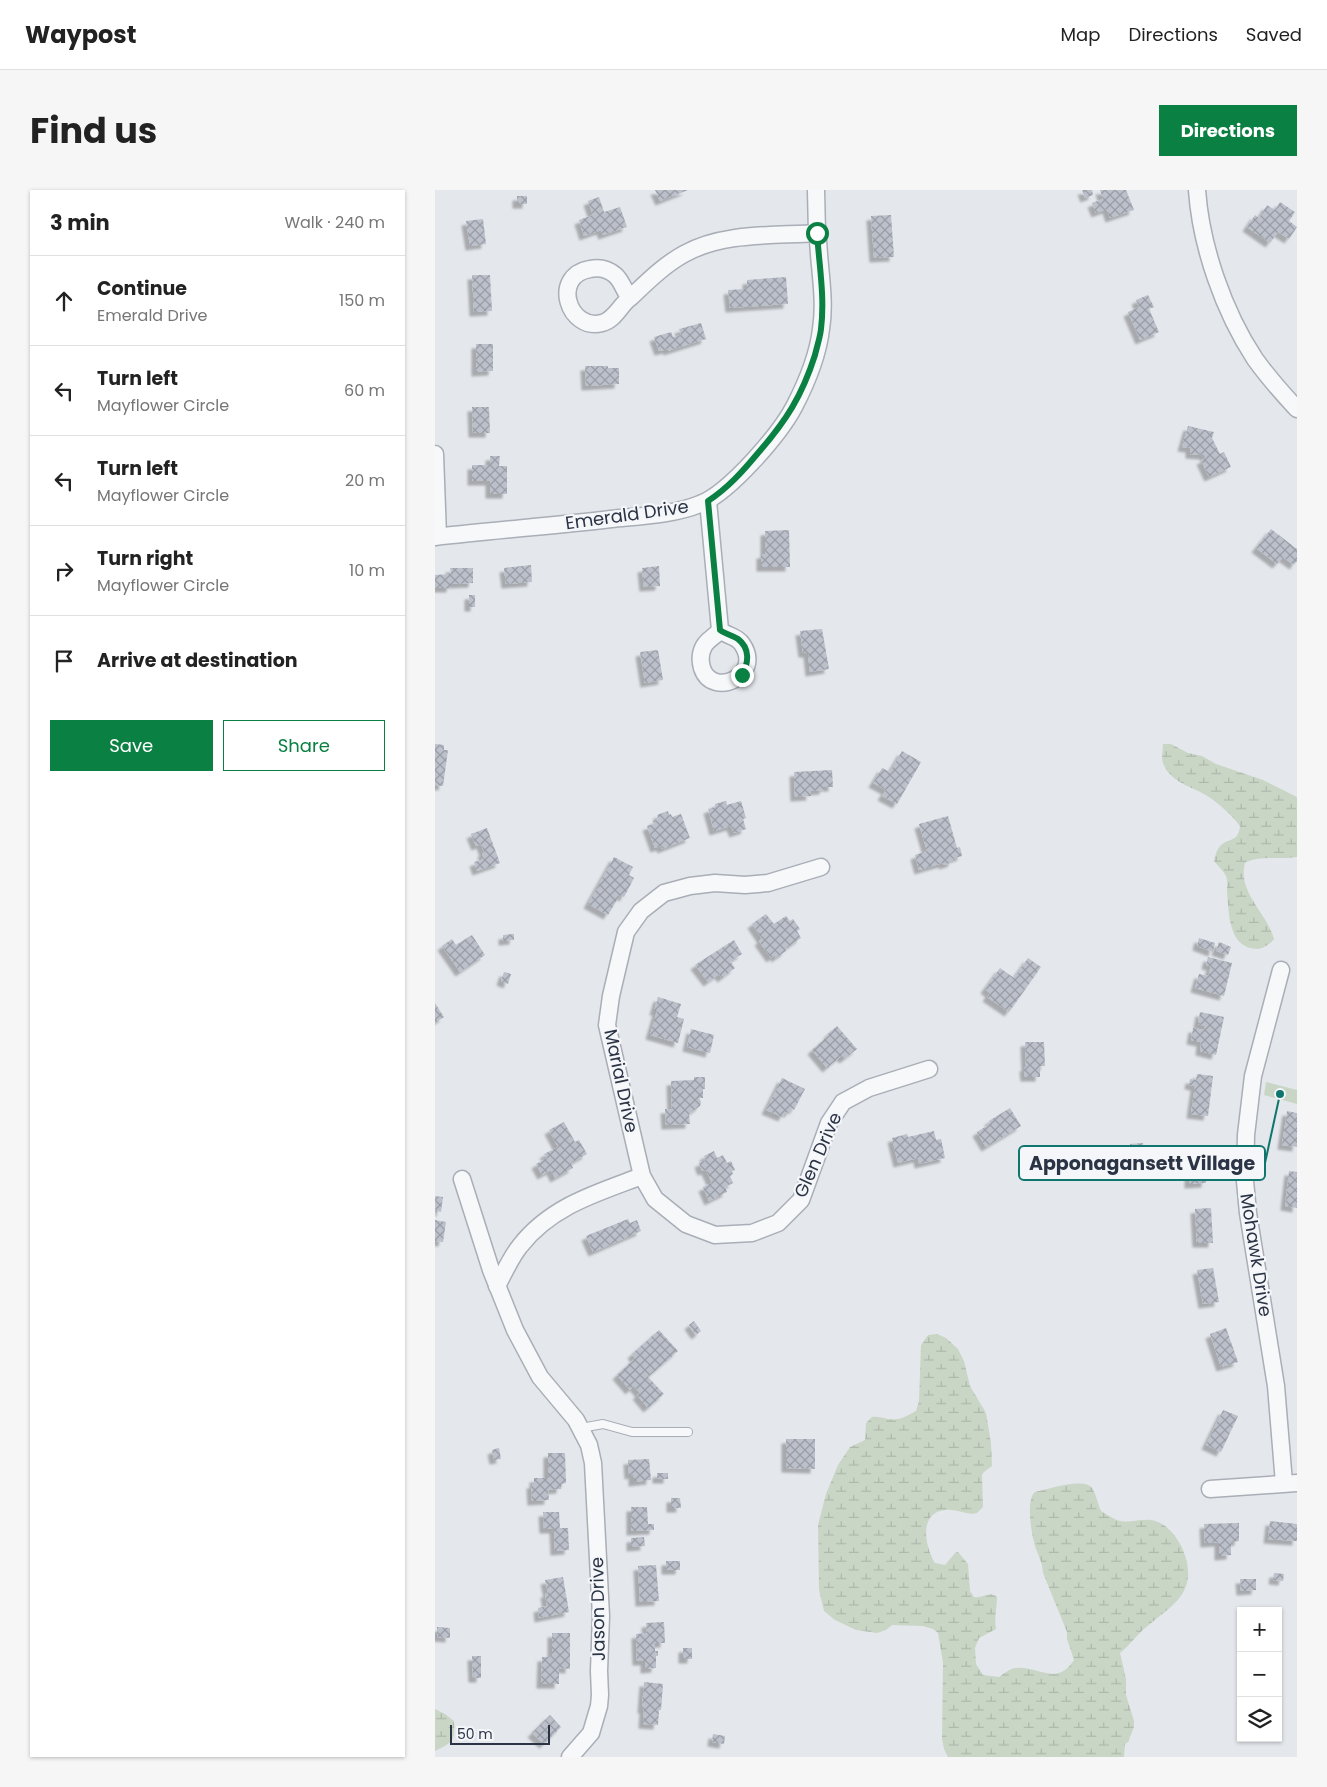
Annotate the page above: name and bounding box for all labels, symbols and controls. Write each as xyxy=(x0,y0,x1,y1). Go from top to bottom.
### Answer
text: Waypost xyxy=(25,18,136,51)
text: Map xyxy=(1061,22,1100,47)
text: Directions xyxy=(1128,22,1218,47)
text: Saved xyxy=(1246,22,1302,47)
button: Directions xyxy=(1159,105,1297,156)
text: Find us xyxy=(30,106,157,155)
text: 3 min xyxy=(50,208,110,237)
text: Walk · 240 m xyxy=(284,211,385,234)
route start xyxy=(806,222,829,245)
text: Continue xyxy=(97,275,187,302)
icon: ahead xyxy=(50,287,78,315)
text: 150 m xyxy=(339,289,385,312)
text: Emerald Drive xyxy=(97,304,208,327)
text: Turn left xyxy=(97,365,178,392)
icon: left xyxy=(50,377,78,405)
text: 60 m xyxy=(344,379,385,402)
text: Mayflower Circle xyxy=(97,394,229,417)
text: Turn left xyxy=(97,455,178,482)
icon: left xyxy=(50,467,78,495)
text: 20 m xyxy=(345,469,385,492)
text: Mayflower Circle xyxy=(97,484,229,507)
street label: Emerald Drive xyxy=(564,493,690,536)
text: Turn right xyxy=(97,545,193,572)
icon: right xyxy=(50,557,78,585)
text: 10 m xyxy=(349,559,385,582)
text: Mayflower Circle xyxy=(97,574,229,597)
icon: arrive xyxy=(50,647,78,675)
text: Arrive at destination xyxy=(97,647,298,674)
route end xyxy=(731,664,754,687)
button: Save xyxy=(50,720,213,771)
button: Share xyxy=(223,720,385,771)
street label: Marial Drive xyxy=(598,1027,645,1135)
street label: Glen Drive xyxy=(788,1108,847,1201)
callout: Apponagansett Village xyxy=(1019,1146,1265,1180)
text: Apponagansett Village xyxy=(1029,1150,1255,1177)
street label: Mohawk Drive xyxy=(1234,1191,1279,1318)
street label: Jason Drive xyxy=(584,1557,611,1661)
map controls xyxy=(1237,1607,1282,1742)
button: + xyxy=(1237,1607,1282,1652)
button: − xyxy=(1237,1652,1282,1697)
button: layers xyxy=(1237,1697,1282,1742)
scale bar xyxy=(450,1722,550,1745)
text: 50 m xyxy=(457,1724,493,1744)

